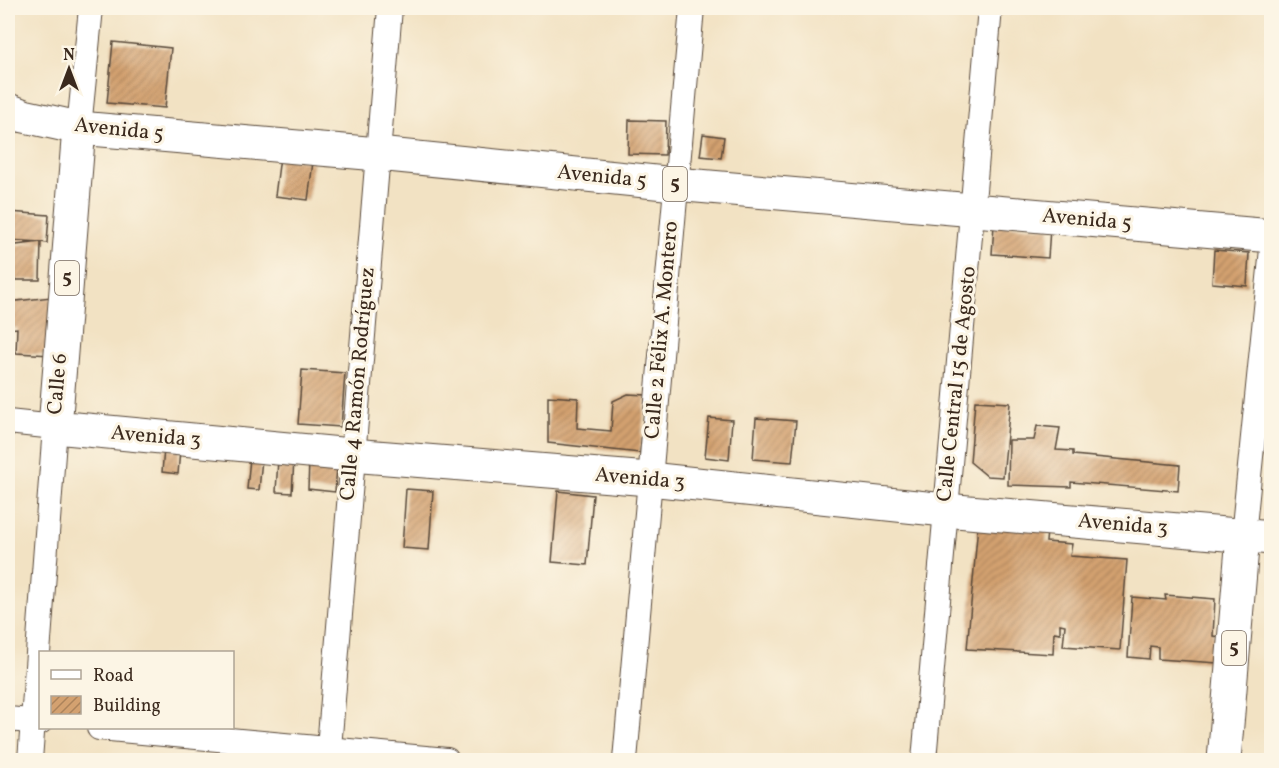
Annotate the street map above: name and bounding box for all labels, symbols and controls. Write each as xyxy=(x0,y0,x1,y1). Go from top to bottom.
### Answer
north arrow xyxy=(39,39,99,99)
text: N xyxy=(63,45,75,67)
street label: Avenida 5 xyxy=(73,111,165,149)
street label: Avenida 5 xyxy=(556,158,648,196)
road number: 5 xyxy=(663,167,687,201)
street label: Avenida 5 xyxy=(1041,202,1133,238)
street label: Calle 2 Félix A. Montero xyxy=(638,220,686,440)
road number: 5 xyxy=(55,261,79,295)
street label: Calle Central 15 de Agosto xyxy=(930,265,984,503)
street label: Calle 4 Ramón Rodríguez xyxy=(333,266,383,502)
street label: Calle 6 xyxy=(41,352,75,416)
street label: Avenida 3 xyxy=(110,419,202,455)
street label: Avenida 3 xyxy=(594,461,686,497)
street label: Avenida 3 xyxy=(1077,507,1169,543)
road number: 5 xyxy=(1222,631,1246,665)
legend xyxy=(39,651,234,729)
text: Road xyxy=(93,664,134,689)
text: Building xyxy=(93,694,161,719)

